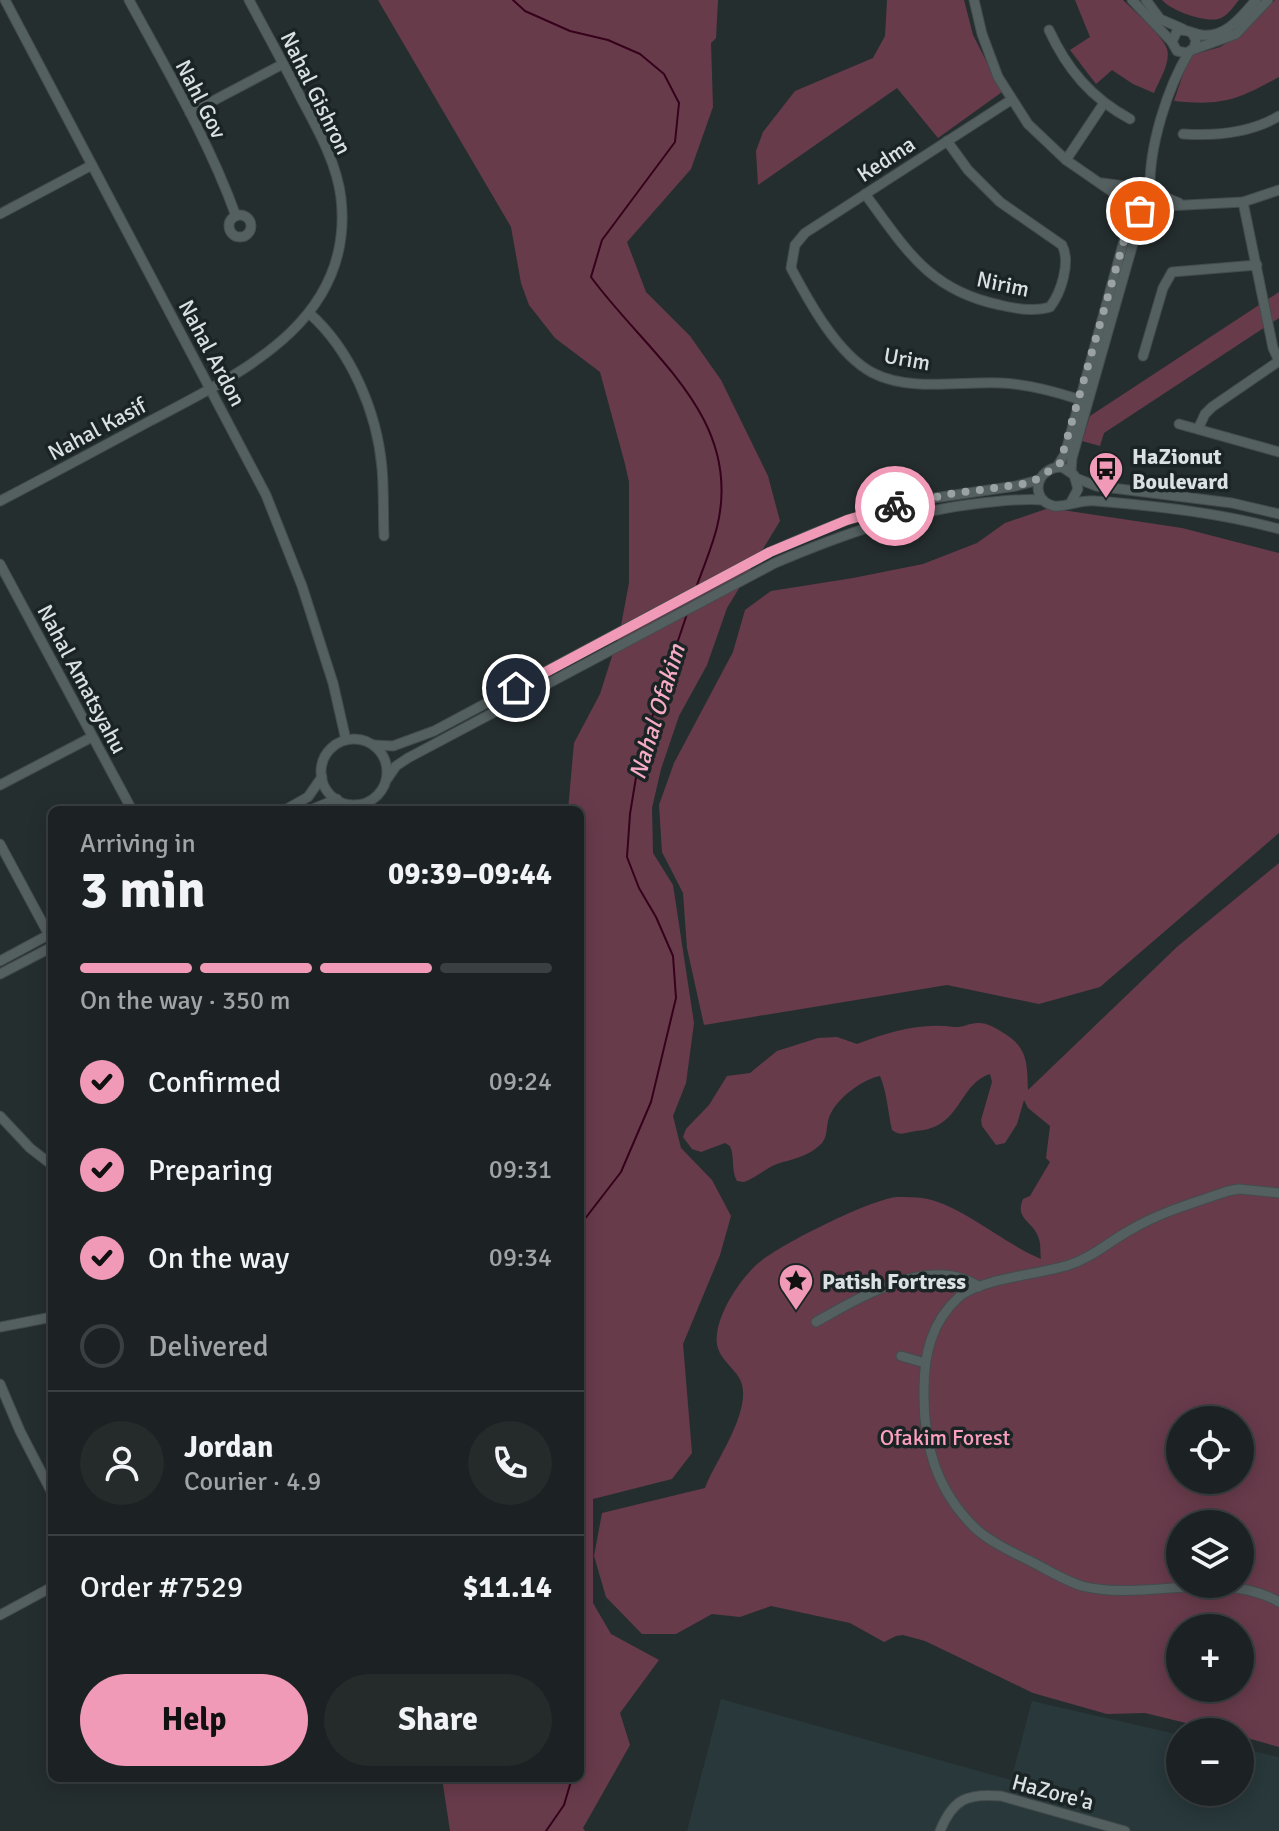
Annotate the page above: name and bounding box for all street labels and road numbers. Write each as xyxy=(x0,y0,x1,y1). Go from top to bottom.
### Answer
street label: Nahal Gishron xyxy=(275,27,357,159)
street label: Nahl Gov xyxy=(170,55,232,143)
street label: Kedma xyxy=(852,130,920,188)
street label: Nirim xyxy=(974,265,1032,303)
street label: Nahal Ardon xyxy=(173,295,251,411)
street label: Urim xyxy=(882,342,932,376)
street label: Nahal Kasif xyxy=(43,391,152,466)
street label: Nahal Amatsyahu xyxy=(31,600,133,758)
street label: HaZore'a xyxy=(1009,1768,1097,1816)

